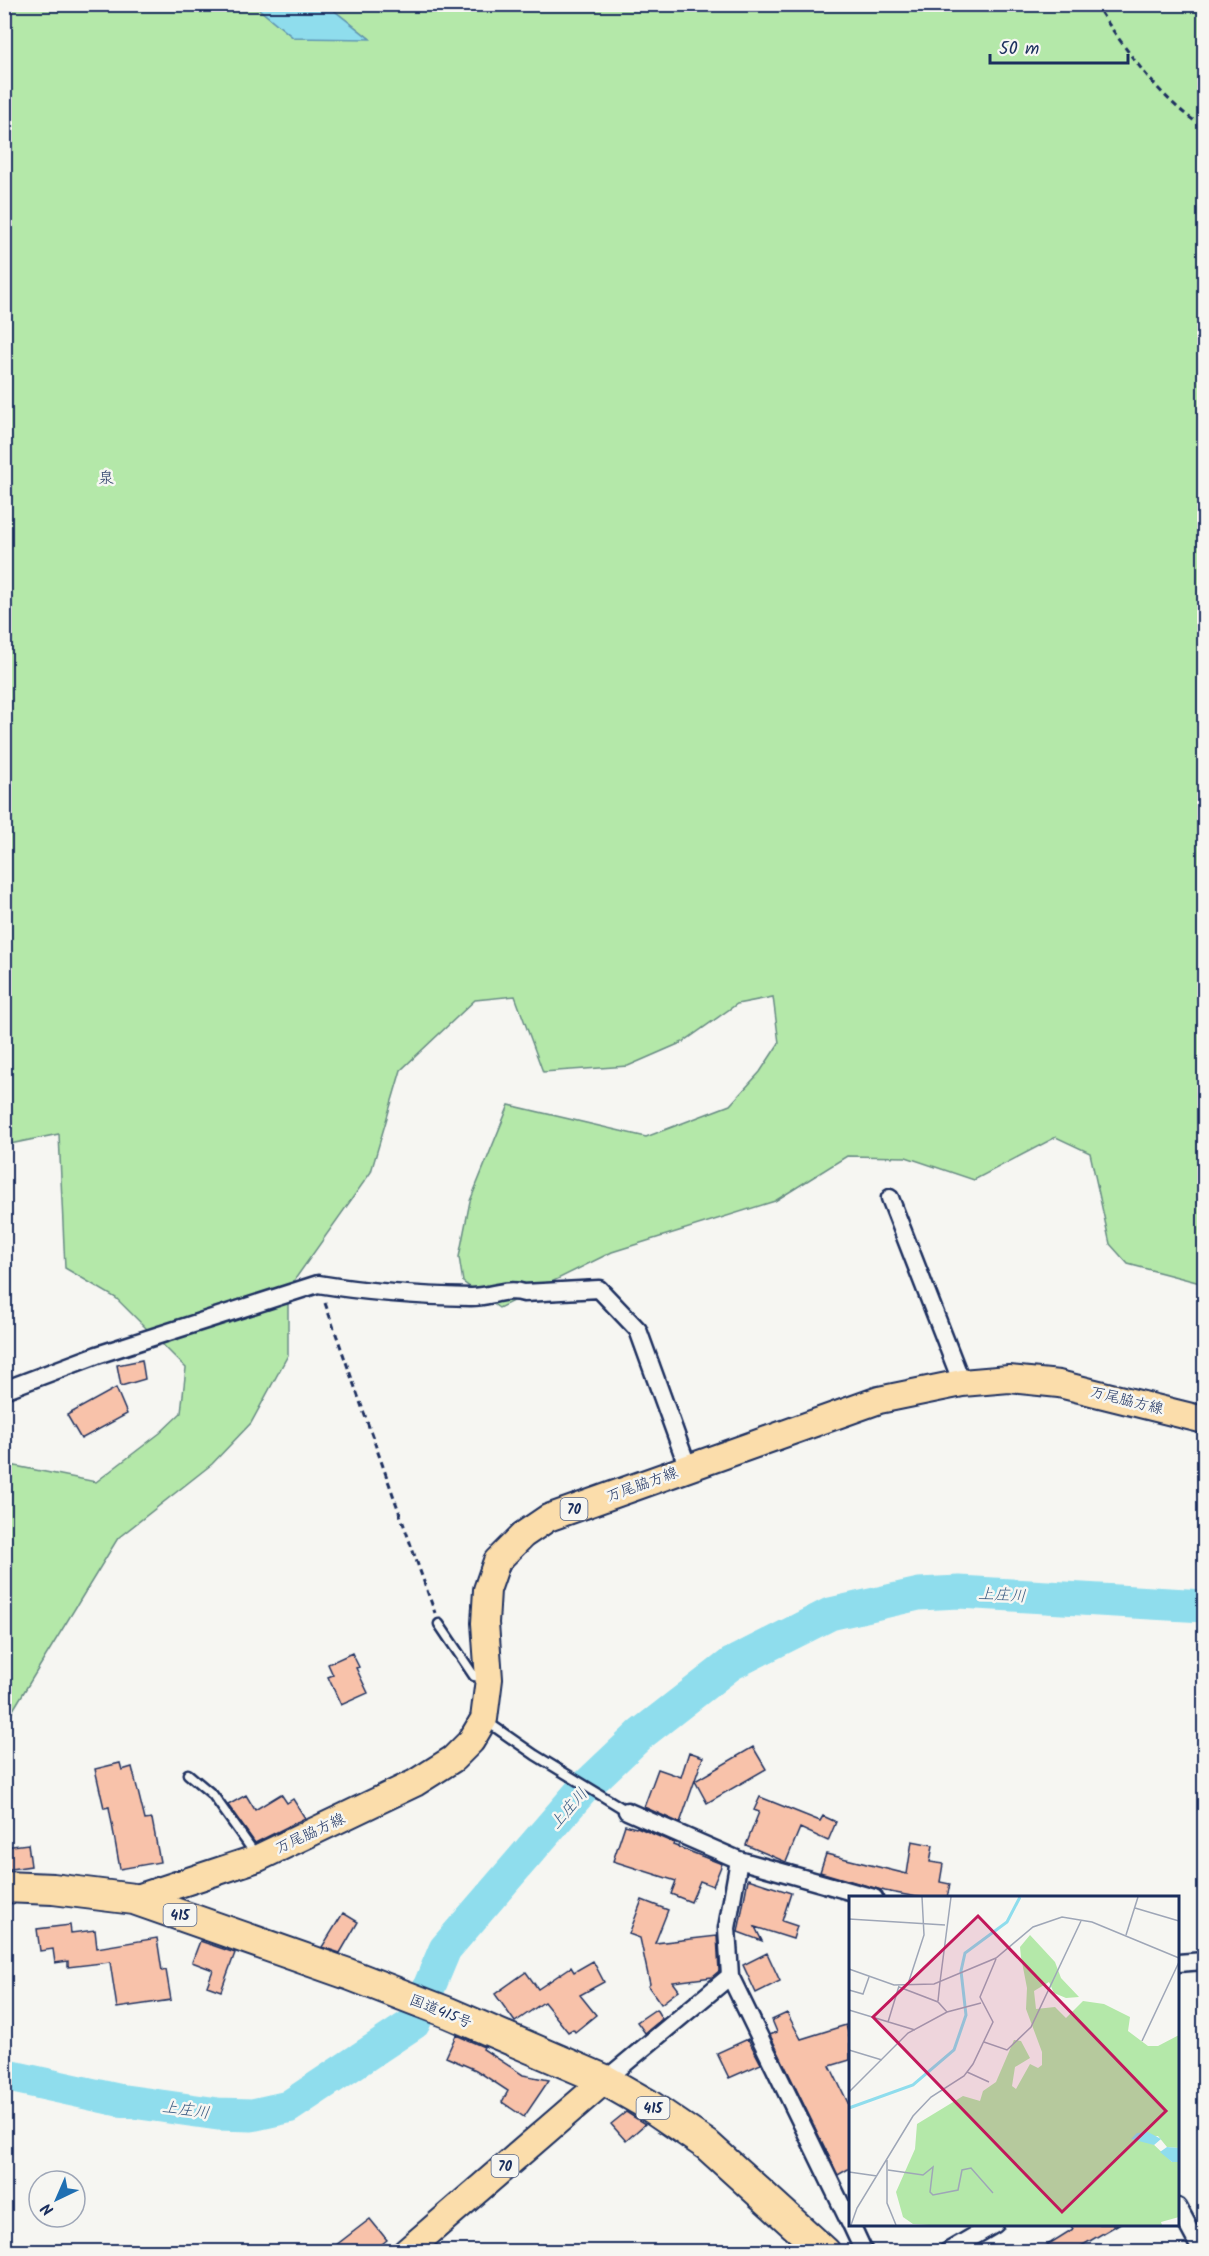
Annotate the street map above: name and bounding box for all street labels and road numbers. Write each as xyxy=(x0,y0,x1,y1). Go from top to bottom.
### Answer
street label: 万尾脇方線 xyxy=(1087,1380,1166,1422)
street label: 万尾脇方線 xyxy=(603,1461,682,1509)
road number: 70 xyxy=(560,1498,588,1520)
street label: 万尾脇方線 xyxy=(271,1807,349,1861)
road number: 415 xyxy=(164,1904,196,1926)
street label: 国道415号 xyxy=(406,1988,476,2035)
road number: 415 xyxy=(636,2097,670,2119)
road number: 70 xyxy=(492,2155,518,2177)

